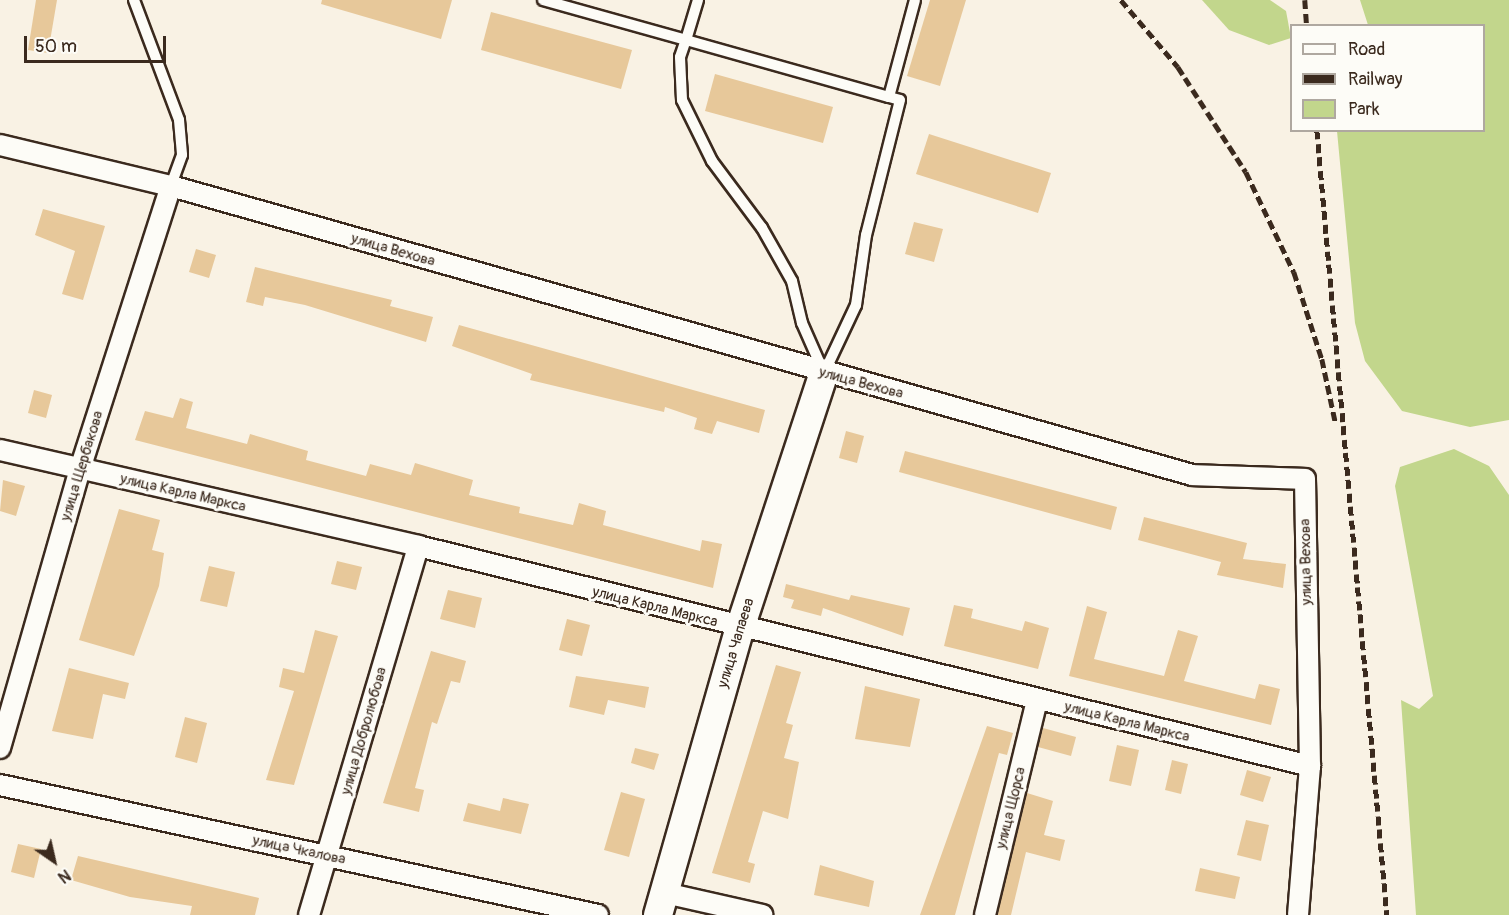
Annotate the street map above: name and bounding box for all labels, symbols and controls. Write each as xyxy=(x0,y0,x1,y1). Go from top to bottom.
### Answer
scale bar xyxy=(27,24,170,62)
legend xyxy=(1290,24,1485,132)
text: 50 m xyxy=(35,35,77,58)
text: Road xyxy=(1348,38,1385,61)
text: Railway xyxy=(1348,68,1403,91)
text: Park xyxy=(1348,98,1380,121)
street label: улица Вехова xyxy=(349,229,437,271)
street label: улица Вехова xyxy=(817,363,905,403)
street label: улица Щербакова xyxy=(57,409,107,523)
street label: улица Карла Маркса xyxy=(118,470,248,516)
street label: улица Вехова xyxy=(1296,519,1316,605)
street label: улица Карла Маркса xyxy=(590,583,720,631)
street label: улица Чапаева xyxy=(714,596,758,690)
street label: улица Добролюбова xyxy=(337,665,391,797)
street label: улица Карла Маркса xyxy=(1062,698,1192,746)
street label: улица Щорса xyxy=(992,765,1030,851)
north arrow xyxy=(24,831,84,891)
street label: улица Чкалова xyxy=(251,831,347,869)
text: N xyxy=(54,865,74,887)

